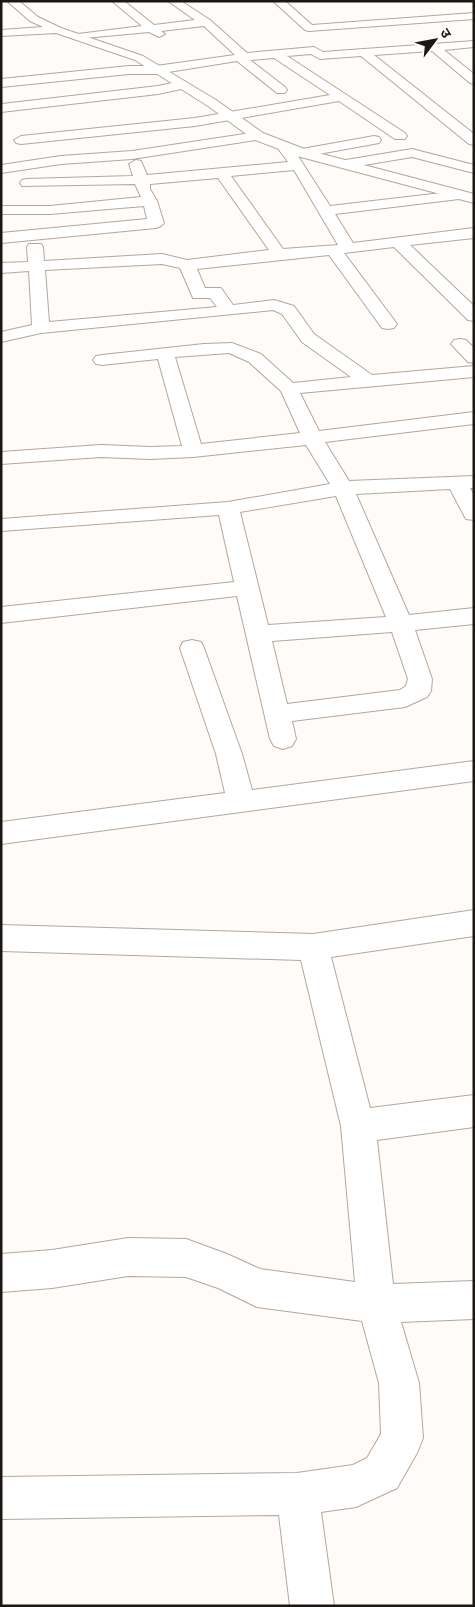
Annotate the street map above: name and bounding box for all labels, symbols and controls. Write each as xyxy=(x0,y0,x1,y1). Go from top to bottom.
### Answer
north arrow xyxy=(410,15,460,65)
text: उ xyxy=(436,25,455,42)

